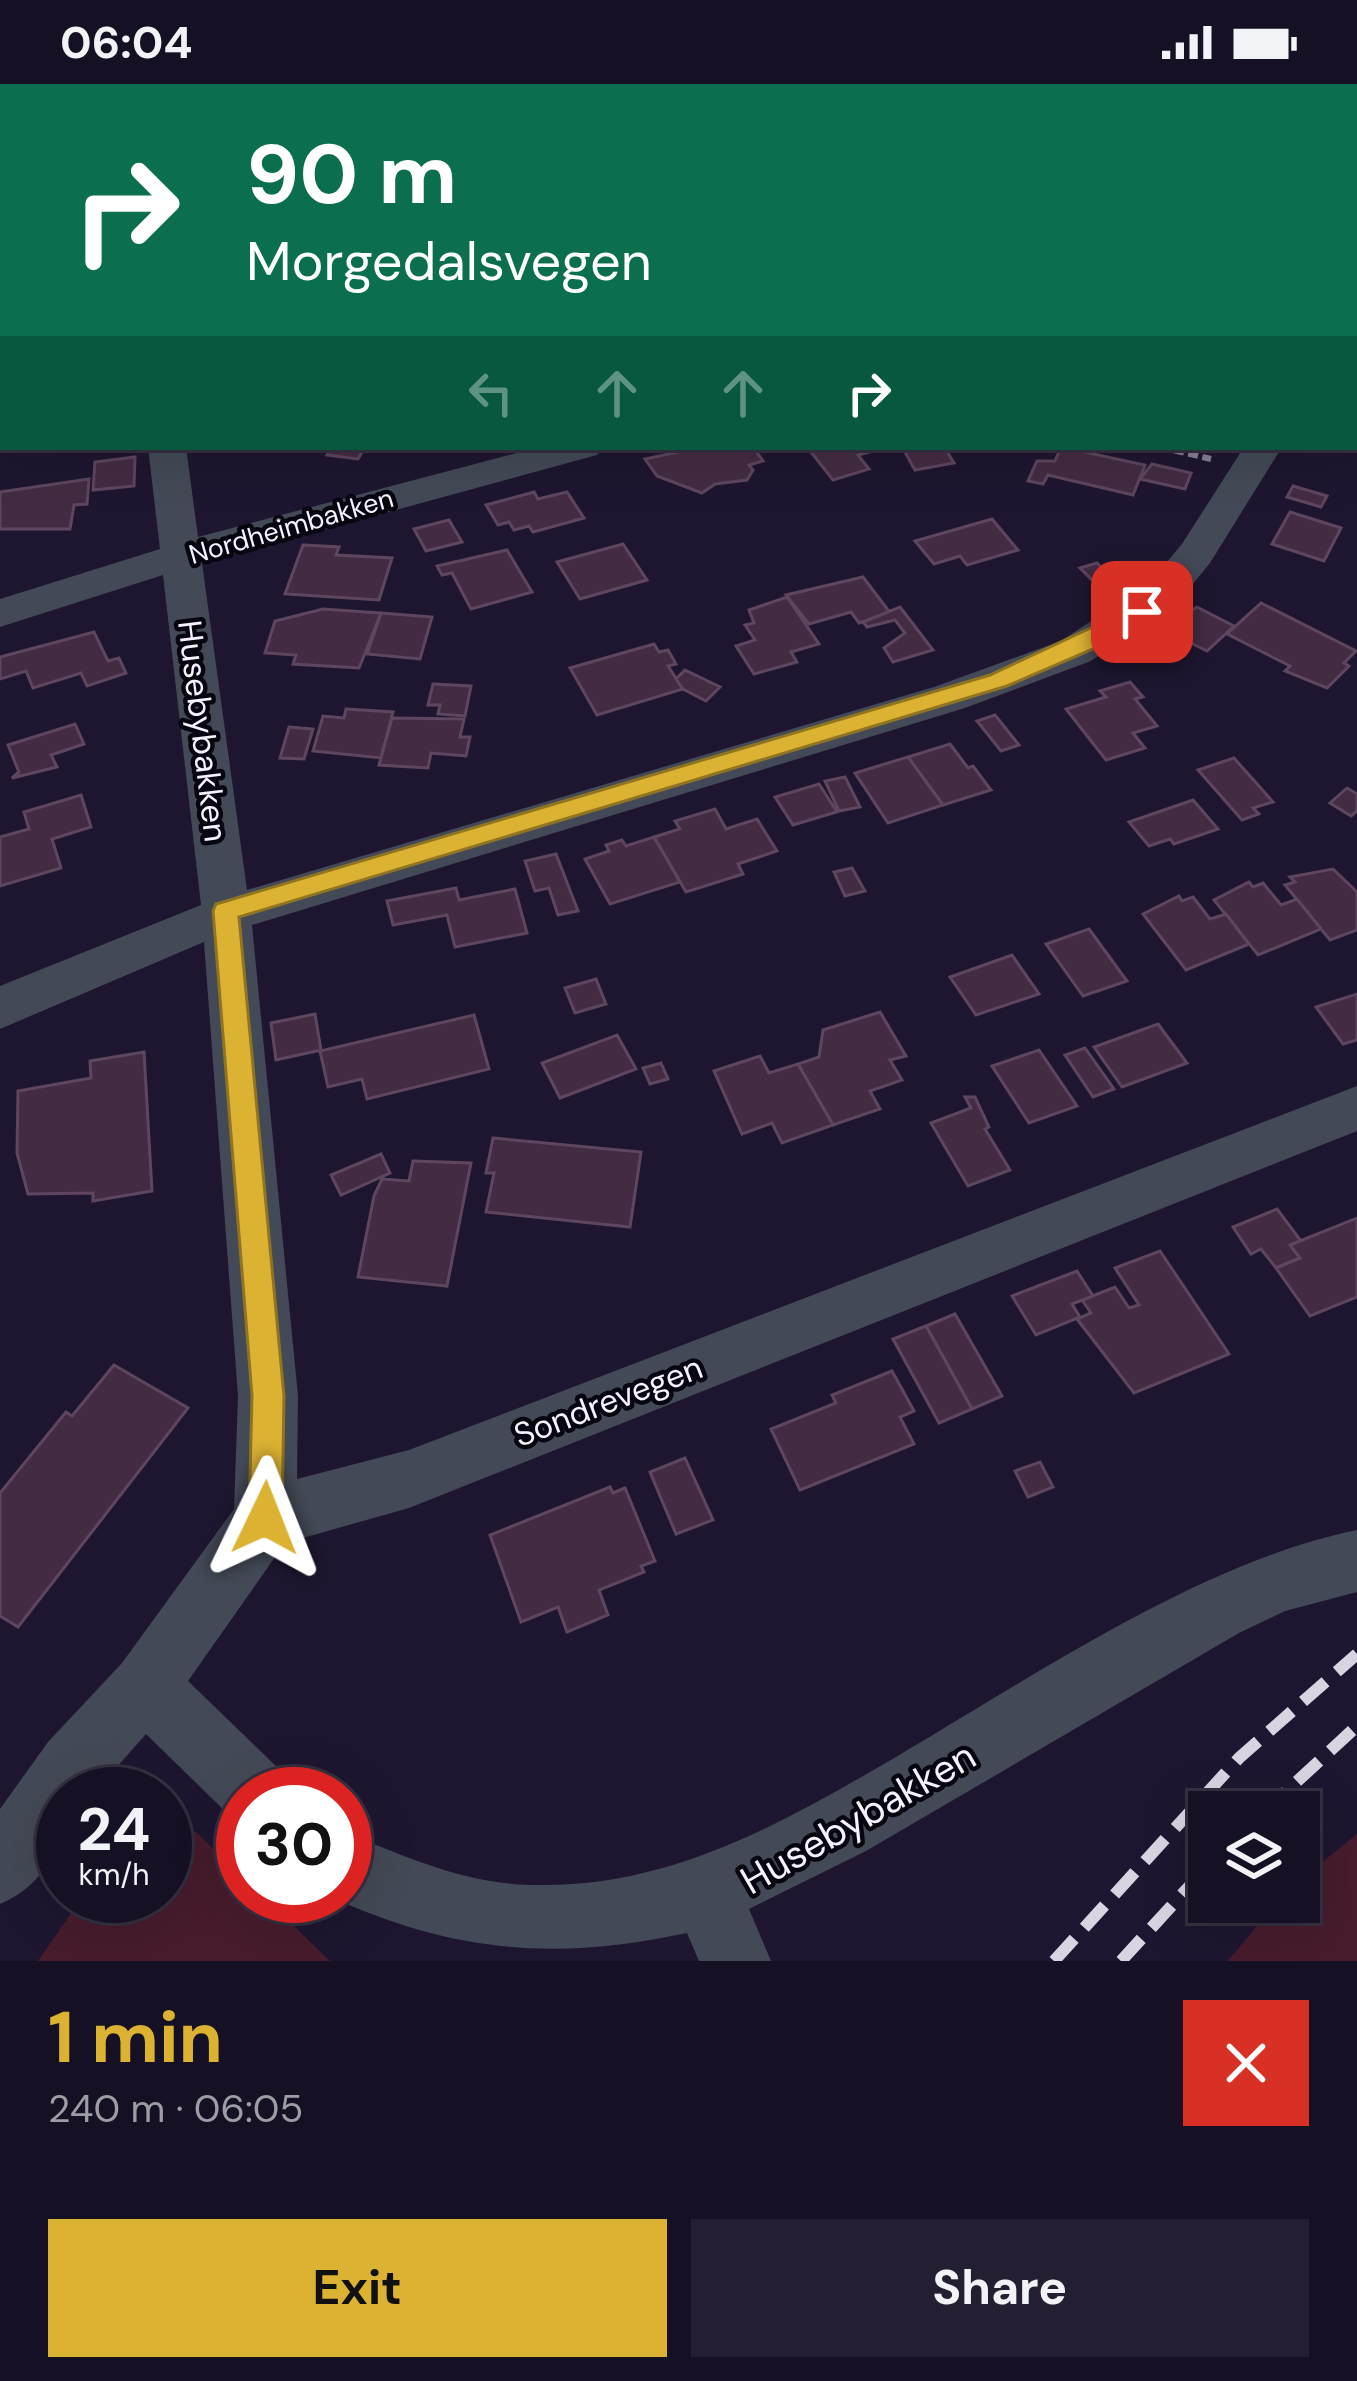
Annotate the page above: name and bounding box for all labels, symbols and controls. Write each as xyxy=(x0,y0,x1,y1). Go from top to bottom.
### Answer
text: 06:04 xyxy=(60,13,193,72)
text: 90 m xyxy=(246,120,457,229)
icon: right xyxy=(48,132,204,288)
text: Morgedalsvegen xyxy=(246,226,652,297)
icon: left xyxy=(458,360,524,426)
icon: ahead xyxy=(584,360,650,426)
icon: ahead xyxy=(710,360,776,426)
icon: right xyxy=(836,360,902,426)
street label: Nordheimbakken xyxy=(185,480,397,572)
pin xyxy=(1091,561,1193,663)
icon: arrive xyxy=(1109,579,1175,645)
street label: Husebybakken xyxy=(168,618,238,844)
street label: Sondrevegen xyxy=(508,1345,708,1457)
position arrow xyxy=(202,1455,328,1581)
street label: Husebybakken xyxy=(731,1730,985,1906)
speed limit sign: 30 xyxy=(216,1767,372,1923)
text: 24 xyxy=(77,1790,151,1869)
map controls xyxy=(1188,1791,1320,1923)
button: layers xyxy=(1188,1791,1320,1923)
text: km/h xyxy=(79,1855,149,1894)
text: 1 min xyxy=(48,1991,223,2084)
button: close xyxy=(1183,2000,1309,2126)
text: 240 m · 06:05 xyxy=(48,2083,303,2134)
button: Exit xyxy=(48,2219,667,2357)
button: Share xyxy=(691,2219,1309,2357)

